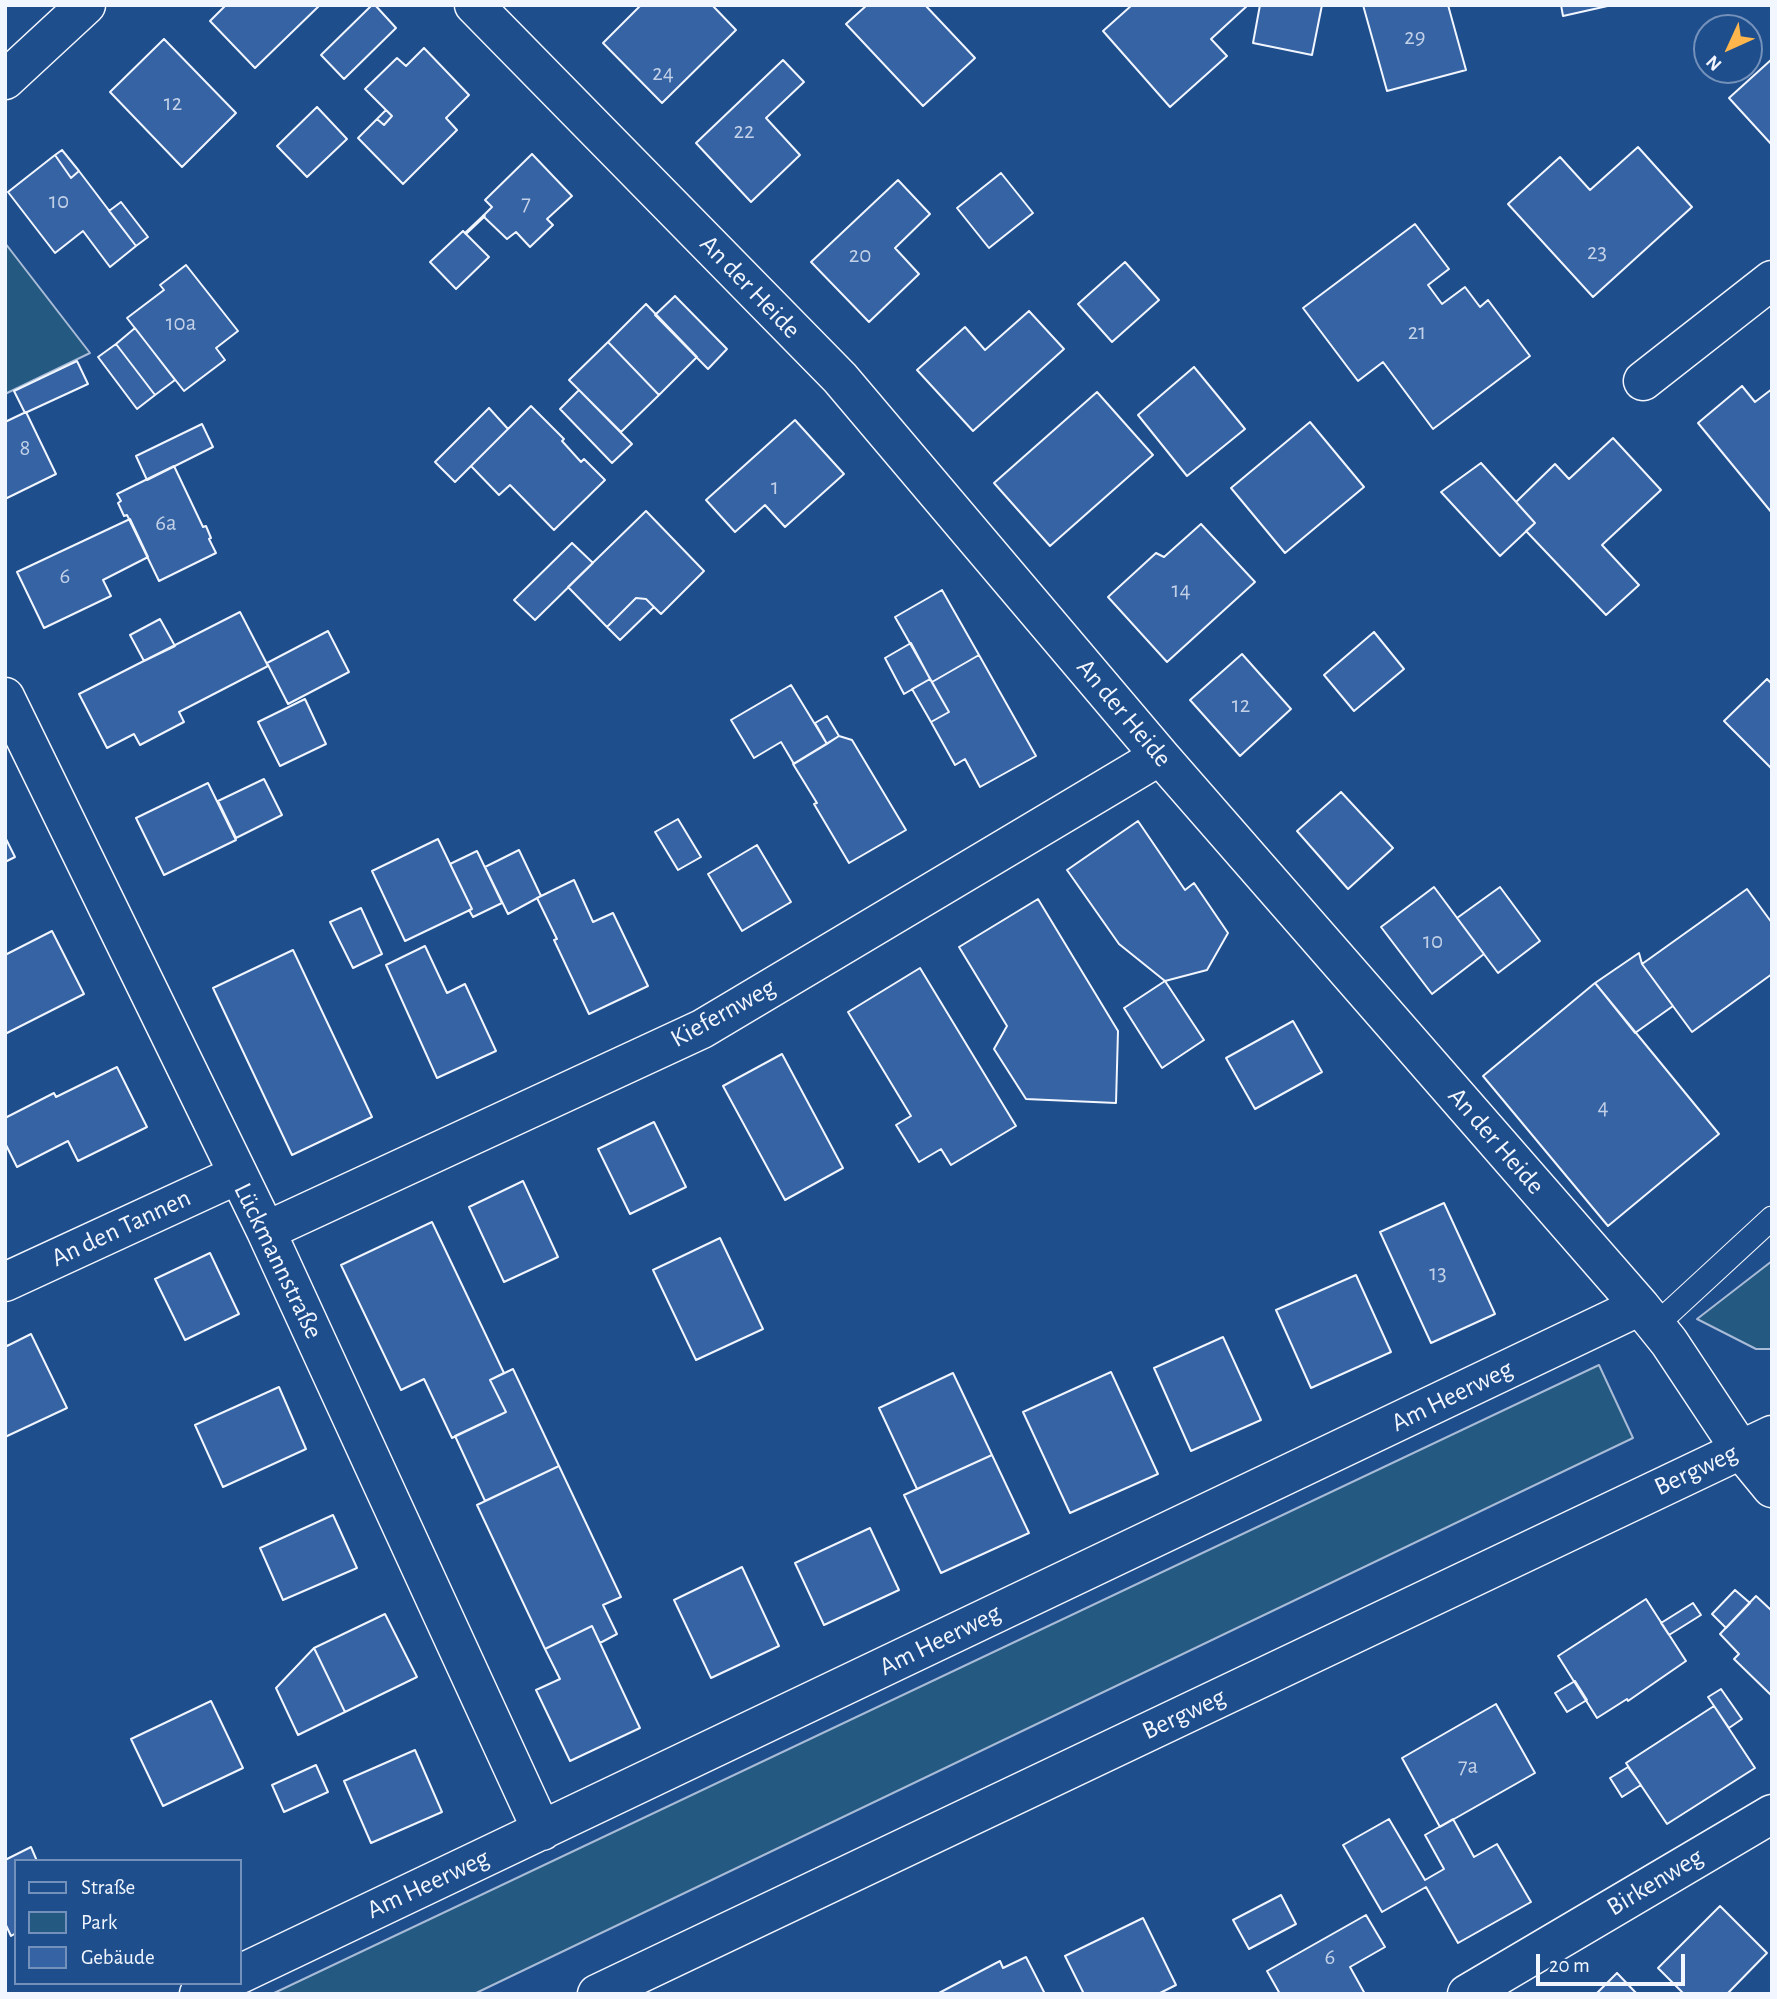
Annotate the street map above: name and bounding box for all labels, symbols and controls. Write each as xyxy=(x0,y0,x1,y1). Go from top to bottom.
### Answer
north arrow xyxy=(1693,14,1763,84)
house number: 29 xyxy=(1404,23,1426,51)
text: N xyxy=(1703,51,1726,74)
house number: 24 xyxy=(652,59,674,87)
house number: 12 xyxy=(164,89,182,117)
house number: 22 xyxy=(734,117,754,145)
house number: 10 xyxy=(49,187,69,215)
house number: 7 xyxy=(521,189,531,217)
street label: An der Heide xyxy=(693,229,807,345)
house number: 23 xyxy=(1587,238,1607,266)
house number: 20 xyxy=(849,241,871,269)
house number: 10a xyxy=(166,309,196,337)
house number: 21 xyxy=(1408,318,1426,346)
house number: 8 xyxy=(20,434,30,462)
house number: 1 xyxy=(771,473,779,501)
house number: 6a xyxy=(155,509,177,537)
house number: 6 xyxy=(60,562,70,590)
house number: 14 xyxy=(1172,576,1190,604)
street label: An der Heide xyxy=(1070,653,1178,773)
house number: 12 xyxy=(1232,691,1250,719)
house number: 10 xyxy=(1423,927,1443,955)
street label: Kiefernweg xyxy=(665,972,781,1054)
street label: An der Heide xyxy=(1441,1081,1551,1201)
house number: 4 xyxy=(1597,1093,1609,1121)
street label: Lückmannstraße xyxy=(227,1178,329,1344)
street label: An den Tannen xyxy=(46,1182,196,1274)
house number: 13 xyxy=(1429,1259,1447,1287)
street label: Am Heerweg xyxy=(1386,1353,1518,1439)
street label: Bergweg xyxy=(1649,1437,1743,1503)
street label: Am Heerweg xyxy=(874,1597,1006,1683)
street label: Bergweg xyxy=(1137,1681,1231,1747)
house number: 7a xyxy=(1458,1752,1478,1780)
street label: Birkenweg xyxy=(1601,1841,1709,1923)
street label: Am Heerweg xyxy=(362,1842,494,1926)
legend xyxy=(14,1859,242,1985)
text: Straße xyxy=(81,1877,135,1898)
text: Park xyxy=(81,1912,117,1933)
scale bar xyxy=(1539,1940,1688,1984)
house number: 6 xyxy=(1325,1943,1335,1971)
text: Gebäude xyxy=(81,1947,155,1968)
text: 20 m xyxy=(1549,1955,1590,1976)

